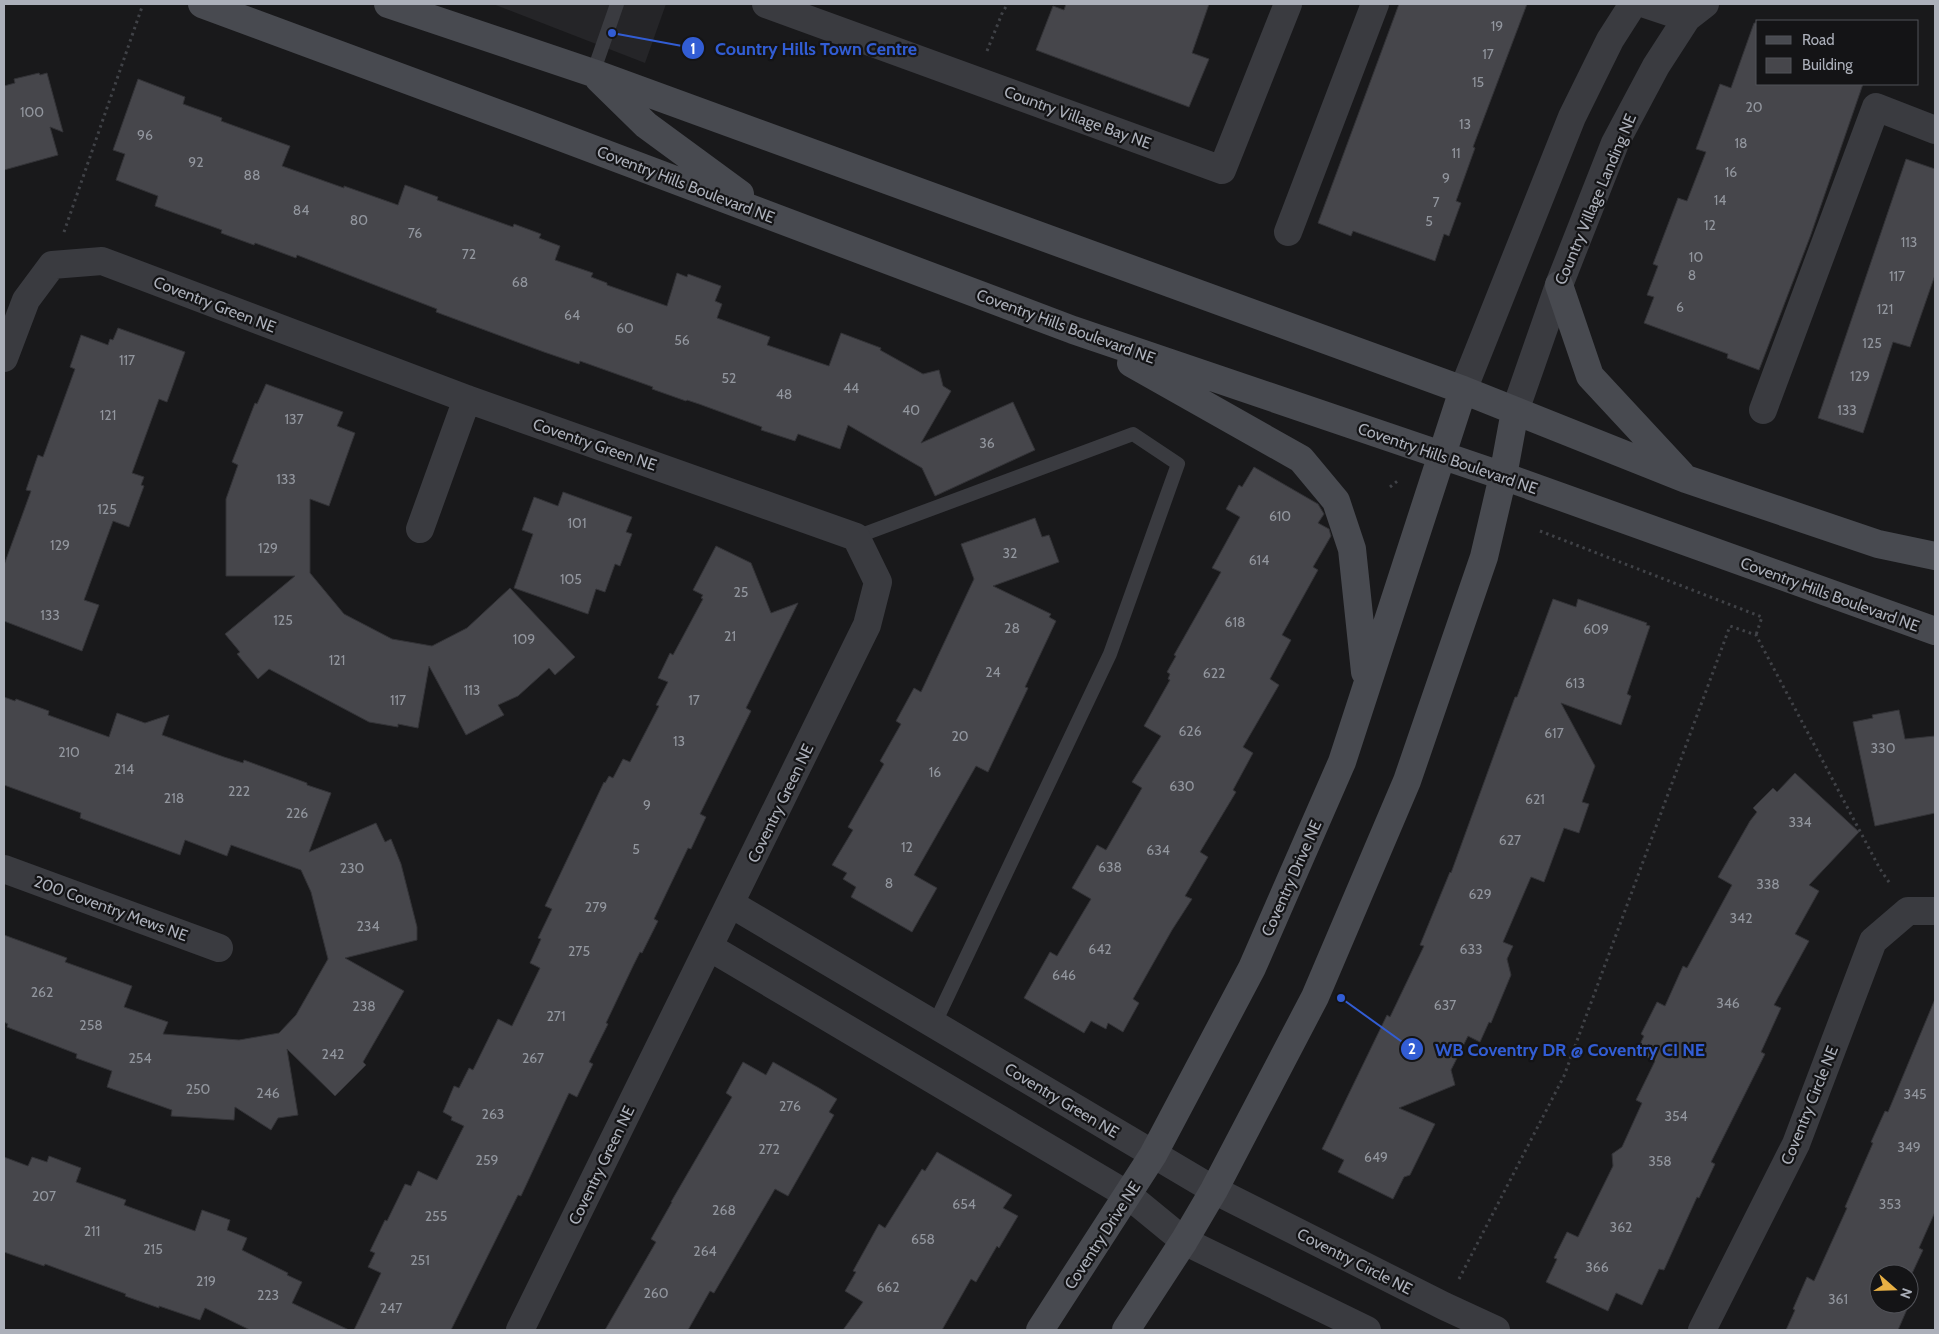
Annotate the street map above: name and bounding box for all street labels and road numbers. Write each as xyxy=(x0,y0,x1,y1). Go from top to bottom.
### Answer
street label: Country Village Bay NE xyxy=(1002,82,1154,153)
street label: Country Village Landing NE xyxy=(1551,111,1640,288)
street label: Coventry Hills Boulevard NE xyxy=(594,142,778,227)
street label: Coventry Green NE xyxy=(151,272,279,337)
street label: Coventry Hills Boulevard NE xyxy=(974,285,1158,368)
street label: Coventry Green NE xyxy=(530,414,659,475)
street label: Coventry Hills Boulevard NE xyxy=(1355,419,1540,498)
street label: Coventry Hills Boulevard NE xyxy=(1738,553,1922,636)
street label: Coventry Green NE xyxy=(743,741,817,866)
street label: Coventry Drive NE xyxy=(1257,817,1326,939)
street label: 200 Coventry Mews NE xyxy=(31,872,191,945)
street label: Coventry Circle NE xyxy=(1777,1043,1842,1167)
street label: Coventry Green NE xyxy=(1001,1059,1122,1142)
street label: Coventry Green NE xyxy=(564,1103,638,1228)
street label: Coventry Drive NE xyxy=(1060,1178,1144,1293)
street label: Coventry Circle NE xyxy=(1294,1224,1416,1299)

